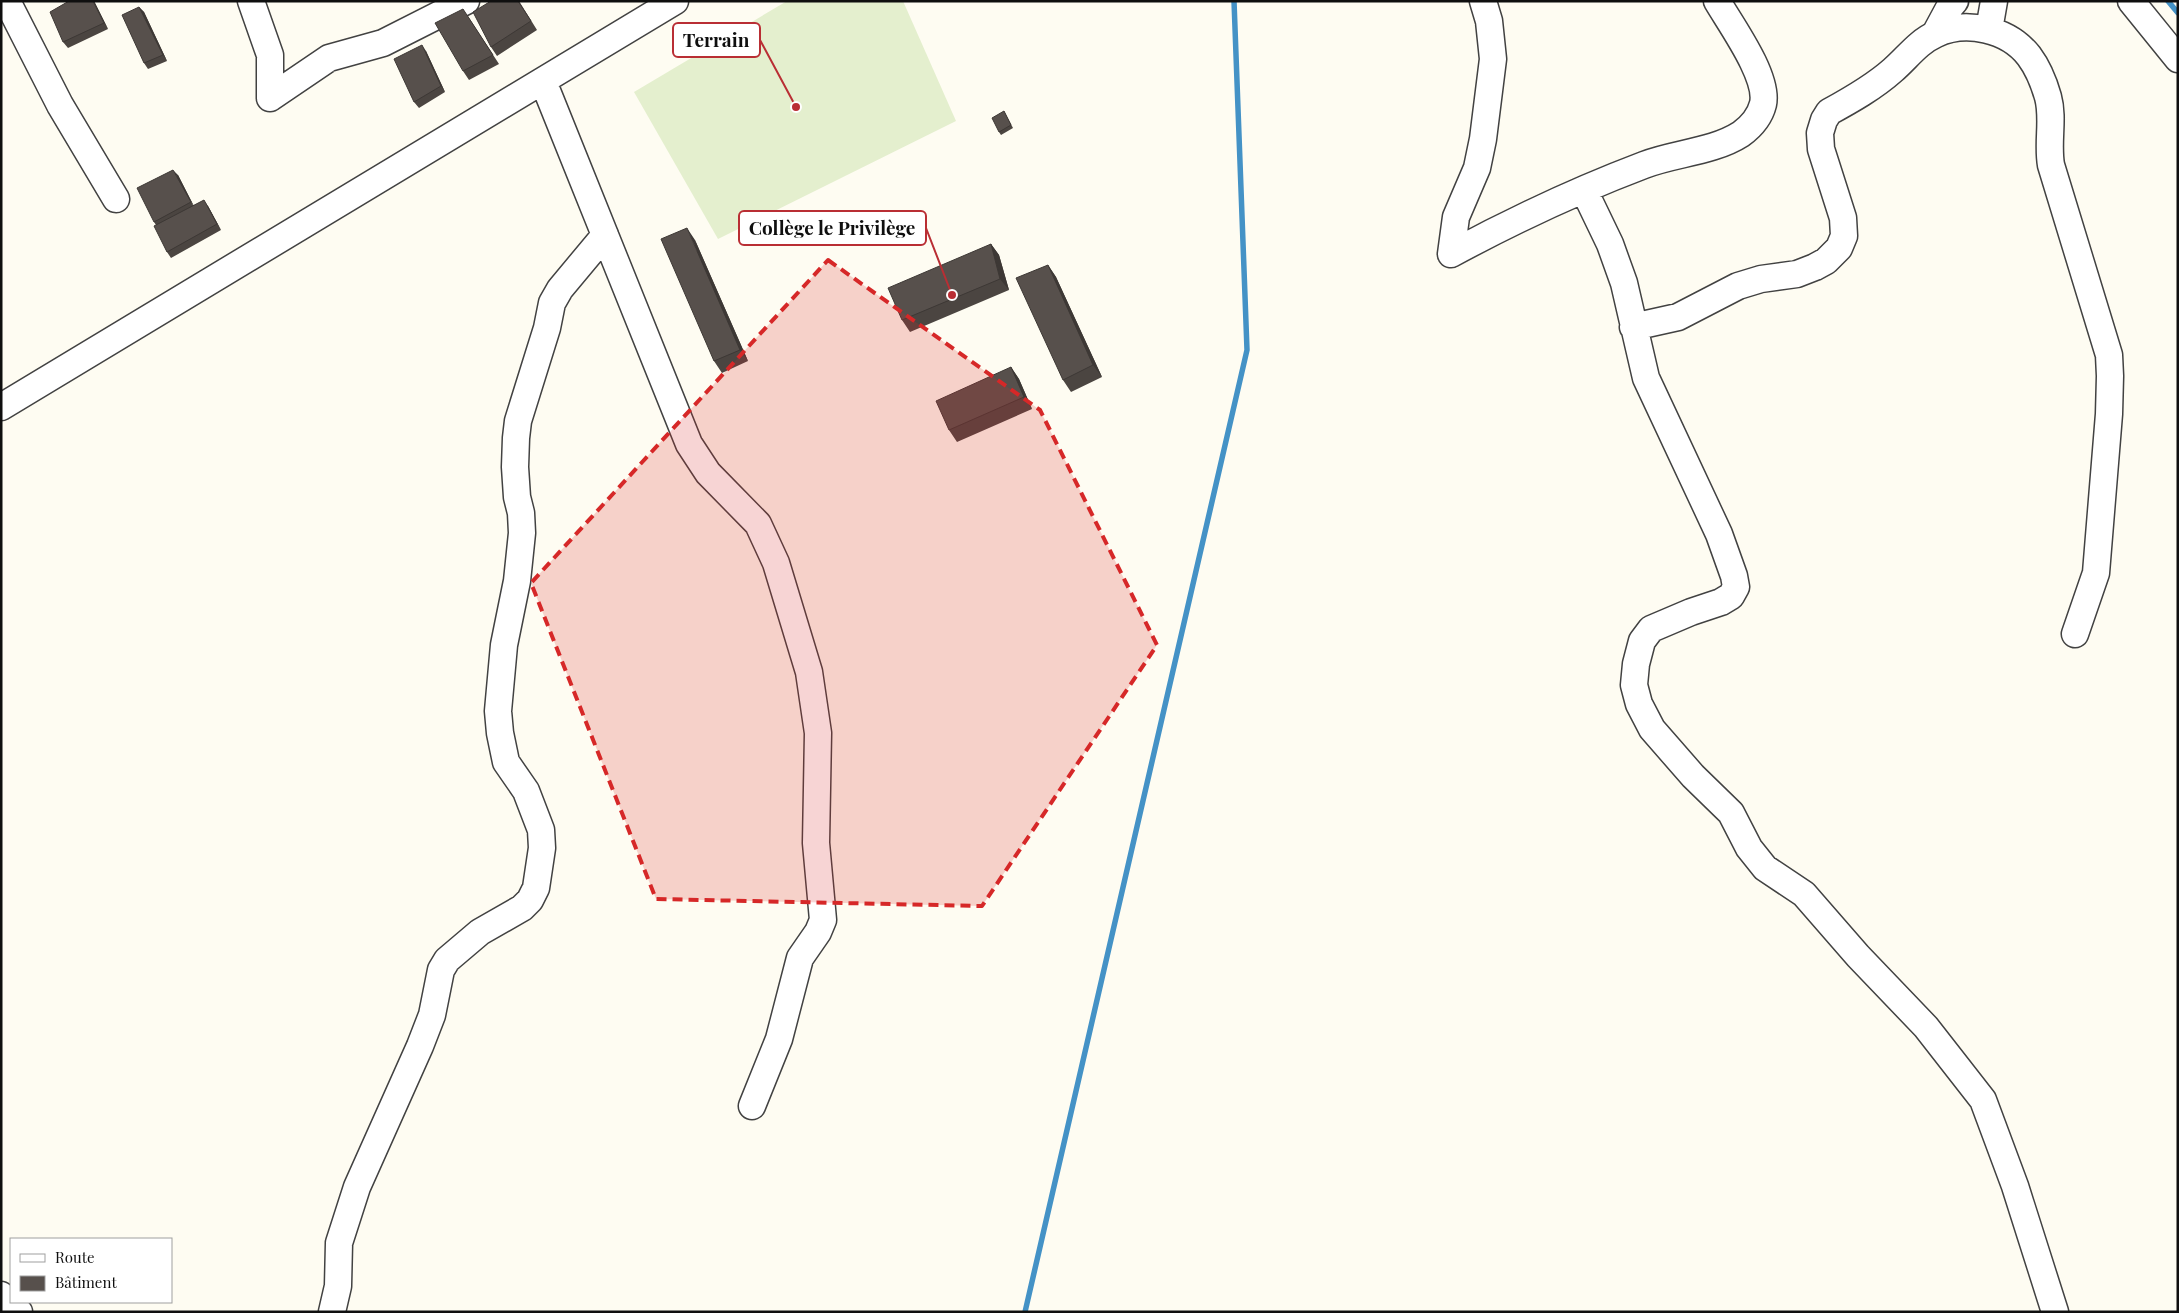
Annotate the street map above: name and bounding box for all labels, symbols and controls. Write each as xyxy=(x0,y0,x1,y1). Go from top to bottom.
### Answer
callout: Terrain xyxy=(673,23,760,57)
text: Terrain xyxy=(683,26,750,52)
callout: Collège le Privilège xyxy=(739,211,926,245)
text: Collège le Privilège xyxy=(749,214,915,240)
legend xyxy=(10,1238,172,1303)
text: Route xyxy=(55,1247,95,1267)
text: Bâtiment xyxy=(55,1272,117,1292)

